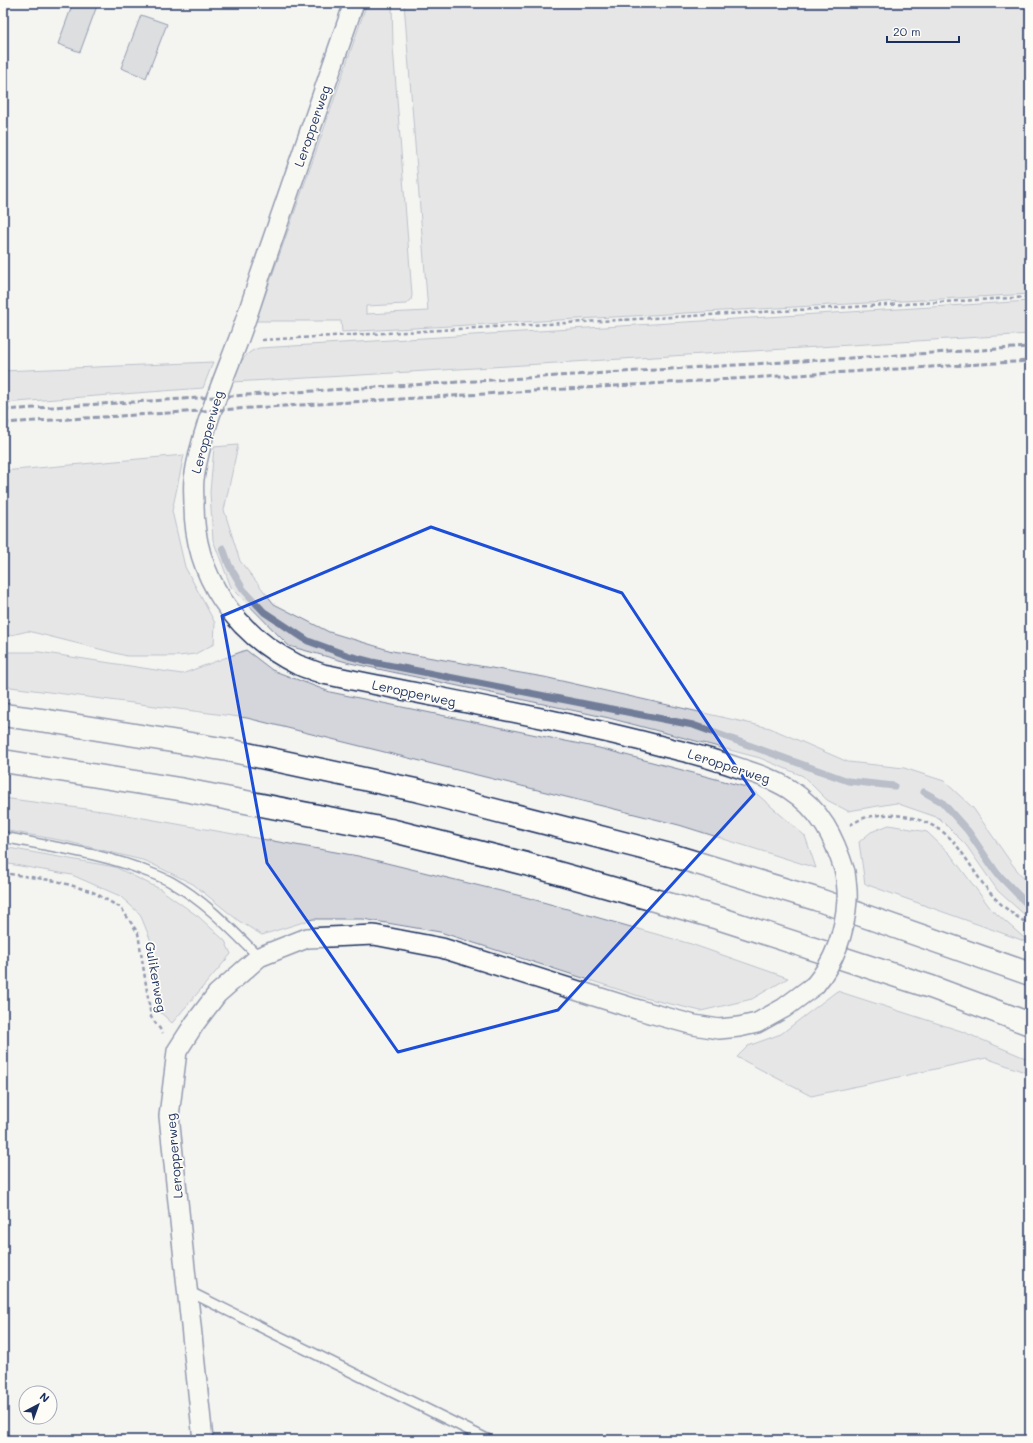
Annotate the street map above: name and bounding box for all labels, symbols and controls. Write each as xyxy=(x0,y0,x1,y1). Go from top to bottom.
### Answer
scale bar xyxy=(887,18,959,44)
text: 20 m xyxy=(893,23,921,39)
street label: Leropperweg xyxy=(290,83,333,169)
street label: Leropperweg xyxy=(187,388,226,475)
street label: Leropperweg xyxy=(371,675,458,710)
street label: Leropperweg xyxy=(686,744,772,787)
street label: Gulikerweg xyxy=(142,940,171,1013)
street label: Leropperweg xyxy=(161,1113,186,1199)
north arrow xyxy=(18,1385,58,1425)
text: N xyxy=(37,1389,53,1405)

